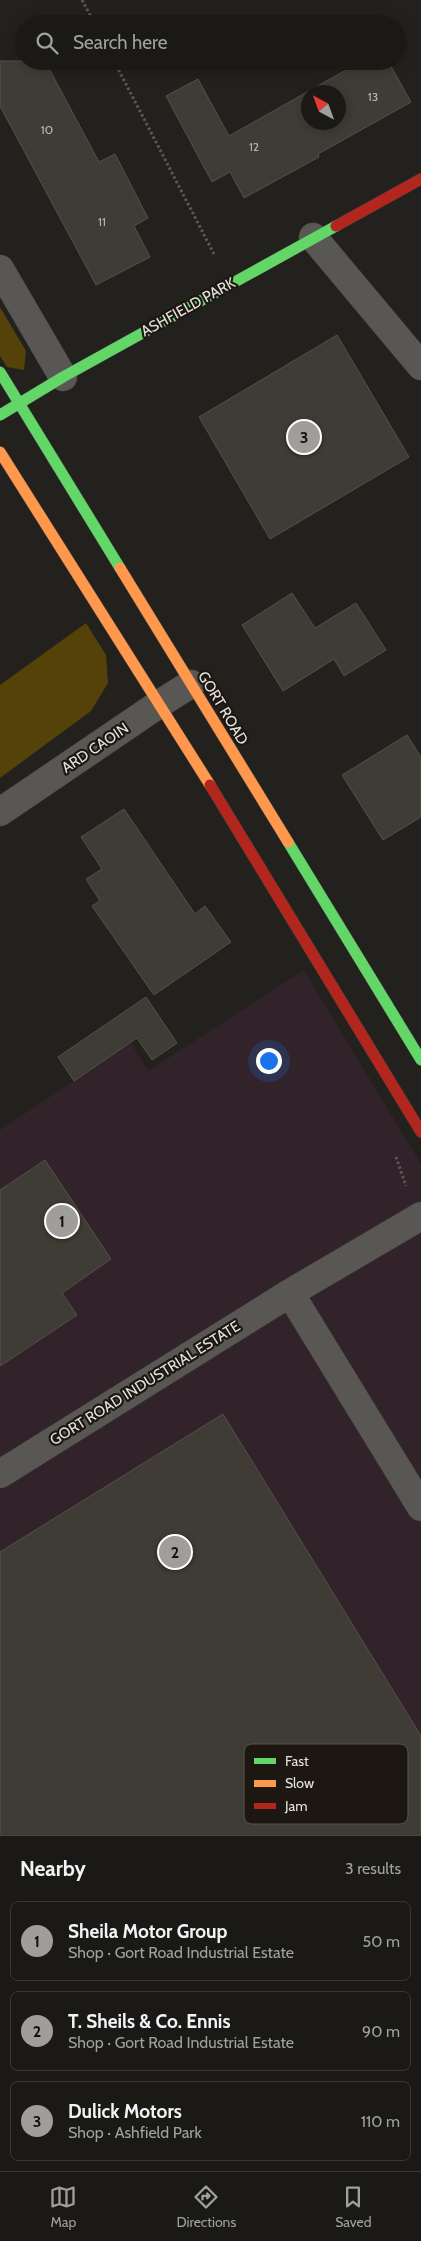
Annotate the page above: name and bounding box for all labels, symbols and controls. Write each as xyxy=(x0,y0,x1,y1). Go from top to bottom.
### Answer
search box xyxy=(15,15,406,70)
icon: search xyxy=(33,29,61,57)
text: Search here xyxy=(73,31,167,54)
north arrow xyxy=(301,85,346,130)
house number: 13 xyxy=(368,89,378,104)
house number: 10 xyxy=(41,122,53,137)
house number: 12 xyxy=(249,139,259,154)
house number: 11 xyxy=(98,214,106,229)
street label: ASHFIELD PARK xyxy=(138,273,239,340)
pin: 3 xyxy=(288,418,320,456)
street label: GORT ROAD xyxy=(194,668,252,748)
street label: ARD CAOIN xyxy=(58,719,132,777)
your location xyxy=(256,1048,282,1074)
pin: 1 xyxy=(46,1202,78,1240)
street label: GORT ROAD INDUSTRIAL ESTATE xyxy=(47,1317,243,1449)
pin: 2 xyxy=(159,1533,191,1571)
legend xyxy=(244,1744,408,1824)
text: Fast xyxy=(285,1752,309,1770)
text: Slow xyxy=(285,1774,314,1792)
text: Jam xyxy=(284,1797,307,1815)
text: Nearby xyxy=(20,1856,86,1881)
text: 3 results xyxy=(345,1859,401,1878)
text: Sheila Motor Group xyxy=(68,1920,227,1943)
text: 1 xyxy=(34,1932,40,1951)
text: 50 m xyxy=(363,1932,400,1951)
text: Shop · Gort Road Industrial Estate xyxy=(68,1943,294,1962)
text: T. Sheils & Co. Ennis xyxy=(68,2010,230,2033)
text: 2 xyxy=(33,2022,41,2041)
text: 90 m xyxy=(362,2022,400,2041)
text: Shop · Gort Road Industrial Estate xyxy=(68,2033,294,2052)
text: Dulick Motors xyxy=(68,2100,182,2123)
text: 3 xyxy=(33,2112,41,2131)
text: 110 m xyxy=(361,2112,400,2131)
text: Shop · Ashfield Park xyxy=(68,2123,202,2142)
tab: Map xyxy=(49,2183,77,2231)
tab: Directions xyxy=(176,2183,236,2231)
tab: Saved xyxy=(335,2183,372,2231)

